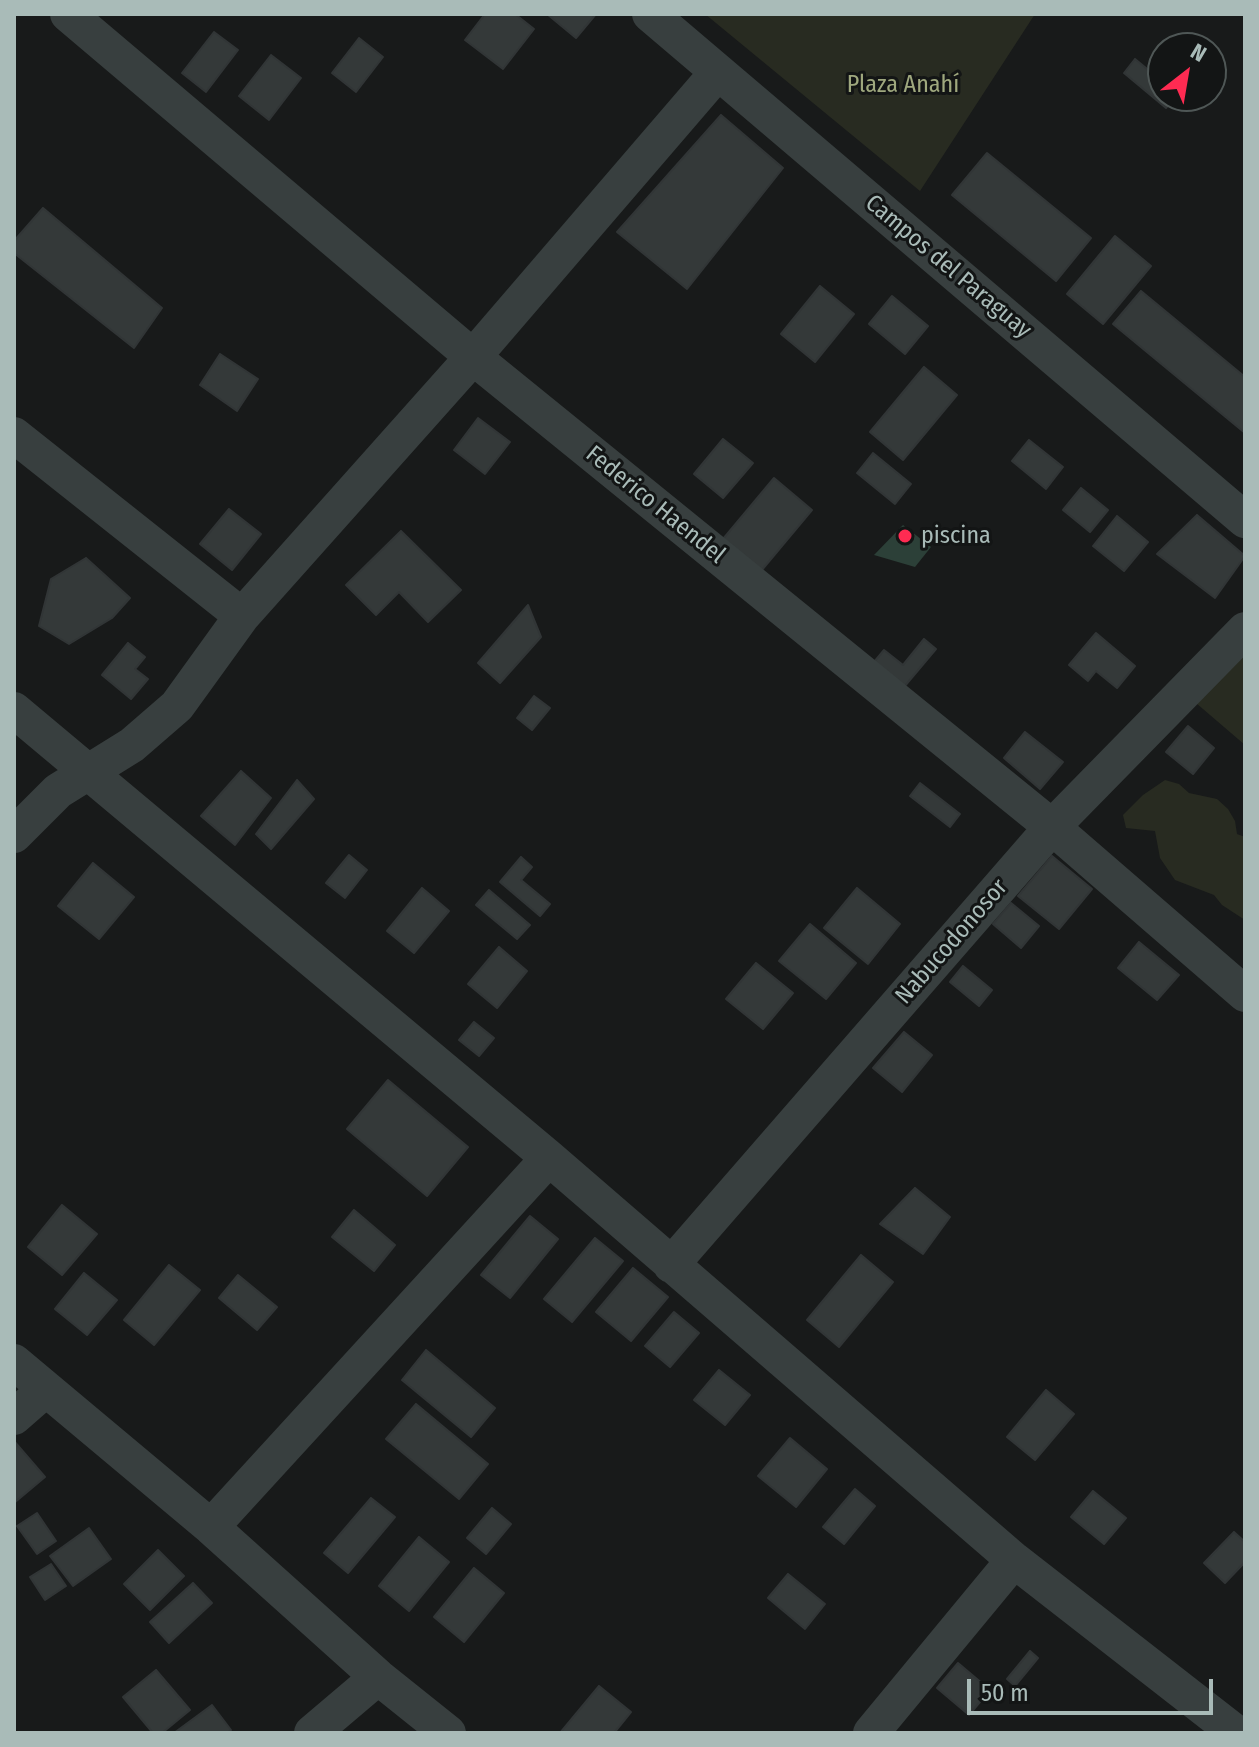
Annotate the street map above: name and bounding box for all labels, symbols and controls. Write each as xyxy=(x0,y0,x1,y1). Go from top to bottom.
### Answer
north arrow xyxy=(1147,32,1227,112)
text: N xyxy=(1186,38,1211,68)
park label: Plaza Anahí xyxy=(847,71,959,99)
street label: Campos del Paraguay xyxy=(859,189,1037,345)
street label: Federico Haendel xyxy=(580,440,730,570)
place label: piscina xyxy=(921,522,991,550)
marker: piscina xyxy=(896,527,914,545)
street label: Nabucodonosor xyxy=(890,874,1014,1010)
scale bar xyxy=(971,1663,1217,1713)
text: 50 m xyxy=(981,1679,1029,1707)

